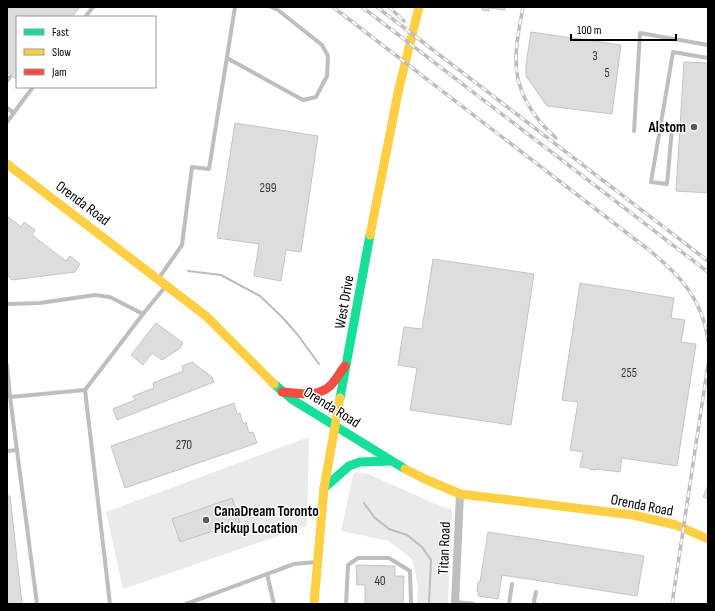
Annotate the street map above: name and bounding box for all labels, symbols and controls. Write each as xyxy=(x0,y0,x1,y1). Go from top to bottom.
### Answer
legend xyxy=(16,16,156,88)
scale bar xyxy=(571,16,676,42)
text: 100 m xyxy=(577,23,602,38)
text: Fast xyxy=(52,25,69,40)
text: Slow xyxy=(52,45,71,60)
house number: 3 xyxy=(592,48,598,64)
text: Jam xyxy=(51,65,67,80)
house number: 5 xyxy=(604,65,610,81)
place label: Alstom xyxy=(648,118,686,137)
marker: Alstom xyxy=(689,122,699,132)
street label: Orenda Road xyxy=(52,177,114,230)
house number: 299 xyxy=(260,180,277,196)
street label: West Drive xyxy=(330,274,359,330)
house number: 255 xyxy=(621,365,637,381)
street label: Orenda Road xyxy=(300,383,364,432)
house number: 270 xyxy=(176,437,192,453)
street label: Orenda Road xyxy=(609,490,675,521)
place label: CanaDream Toronto Pickup Location xyxy=(214,502,319,538)
marker: CanaDream Toronto Pickup Location xyxy=(201,515,211,525)
street label: Titan Road xyxy=(434,521,455,575)
house number: 40 xyxy=(374,573,386,589)

